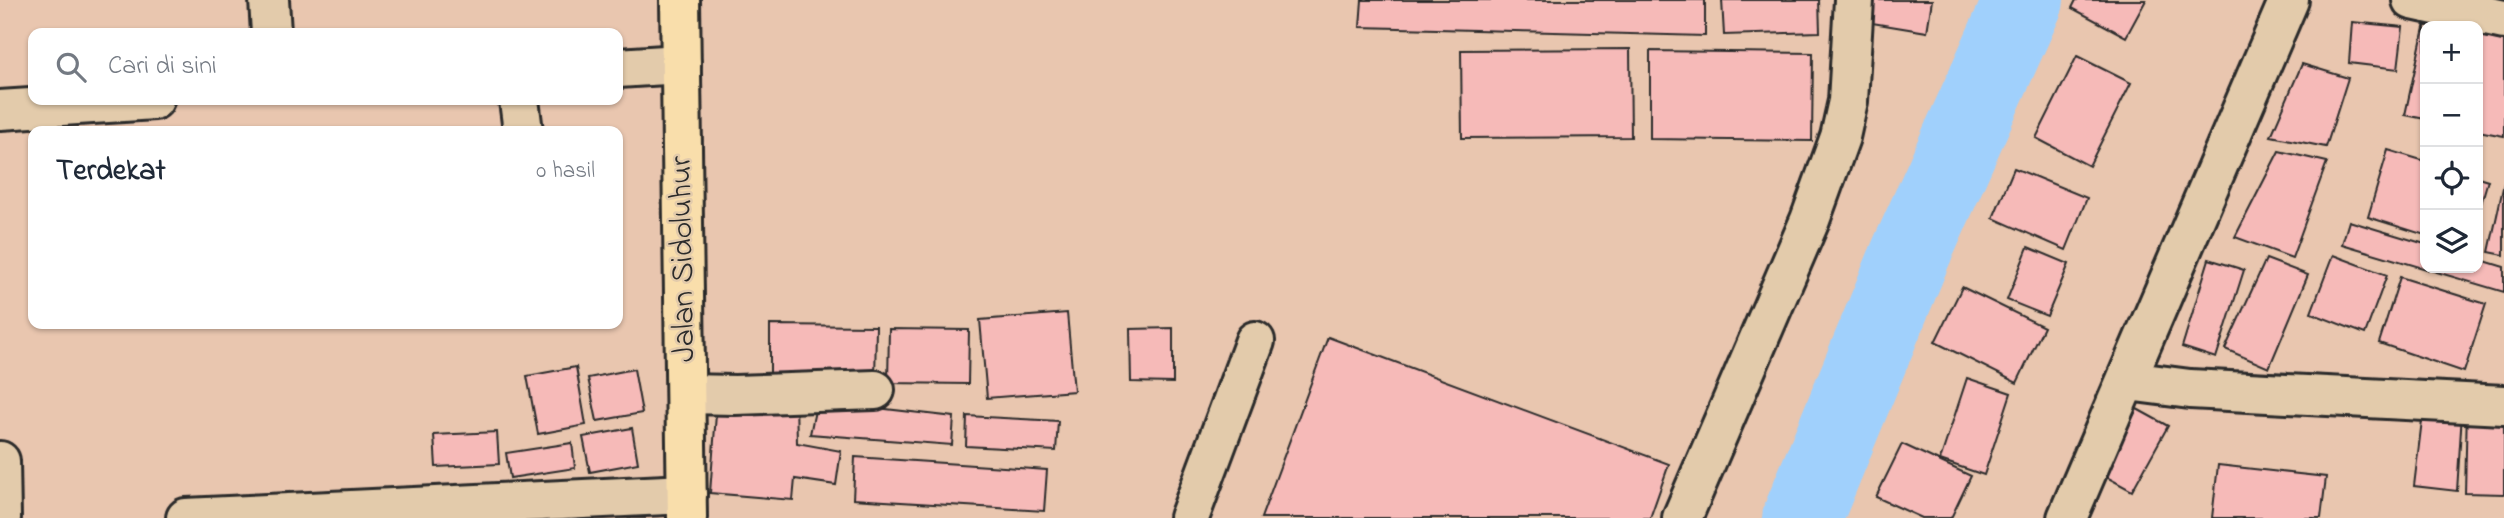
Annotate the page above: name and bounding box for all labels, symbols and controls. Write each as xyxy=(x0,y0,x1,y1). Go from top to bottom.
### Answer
map controls xyxy=(2420,21,2483,273)
button: + xyxy=(2420,21,2483,84)
search box xyxy=(28,28,623,105)
icon: search xyxy=(52,48,90,86)
text: Cari di sini xyxy=(108,48,217,86)
button: − xyxy=(2420,84,2483,147)
button: locate xyxy=(2420,147,2483,210)
text: Terdekat xyxy=(56,150,166,194)
text: 0 hasil xyxy=(536,155,595,188)
street label: Jalan Sidoluhur xyxy=(659,155,709,363)
button: layers xyxy=(2420,210,2483,273)

